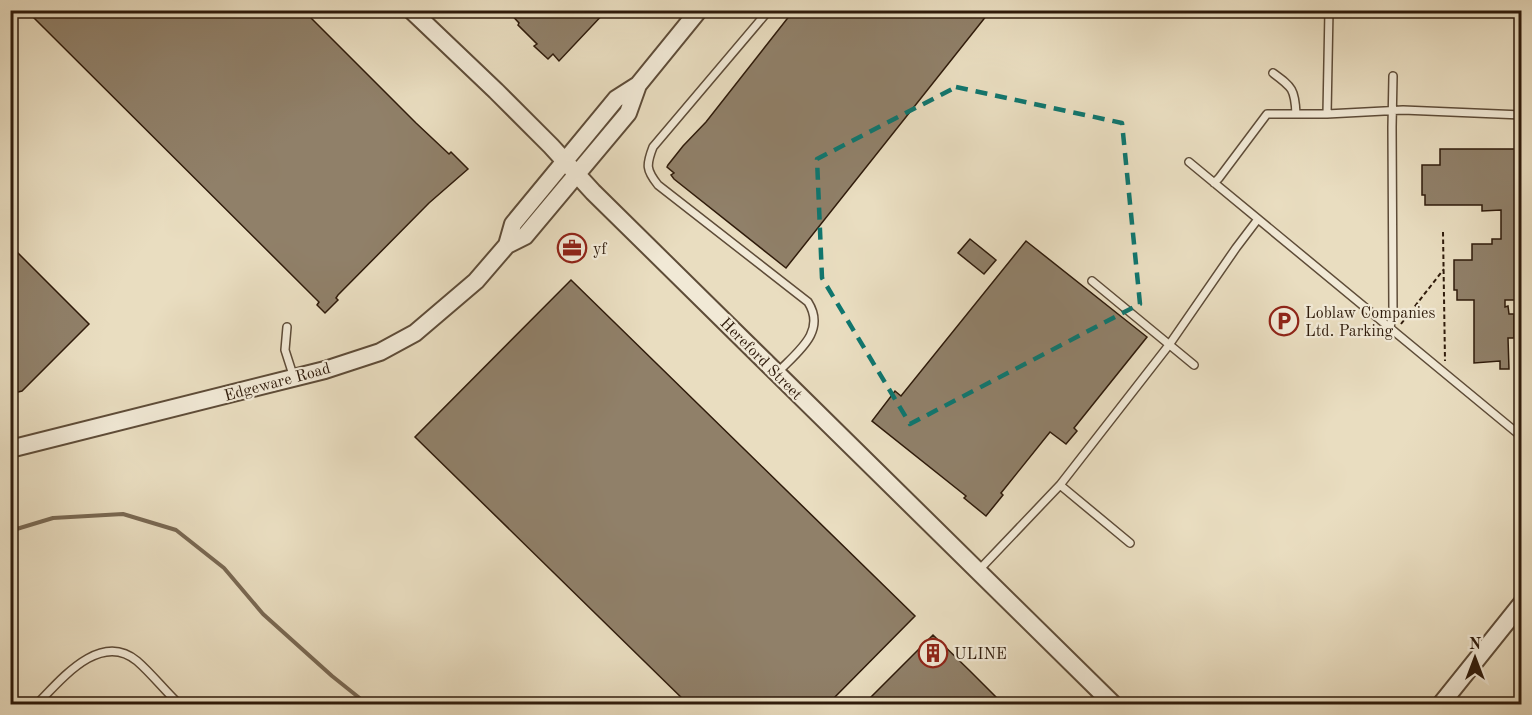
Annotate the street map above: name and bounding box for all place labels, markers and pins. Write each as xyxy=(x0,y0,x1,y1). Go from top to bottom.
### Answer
office icon: yf xyxy=(556,232,588,264)
place label: yf xyxy=(593,242,607,258)
parking icon: Loblaw Companies Ltd. Parking xyxy=(1268,305,1300,337)
place label: Loblaw Companies Ltd. Parking xyxy=(1305,306,1435,340)
building icon: ULINE xyxy=(917,637,949,669)
place label: ULINE xyxy=(954,647,1007,663)

